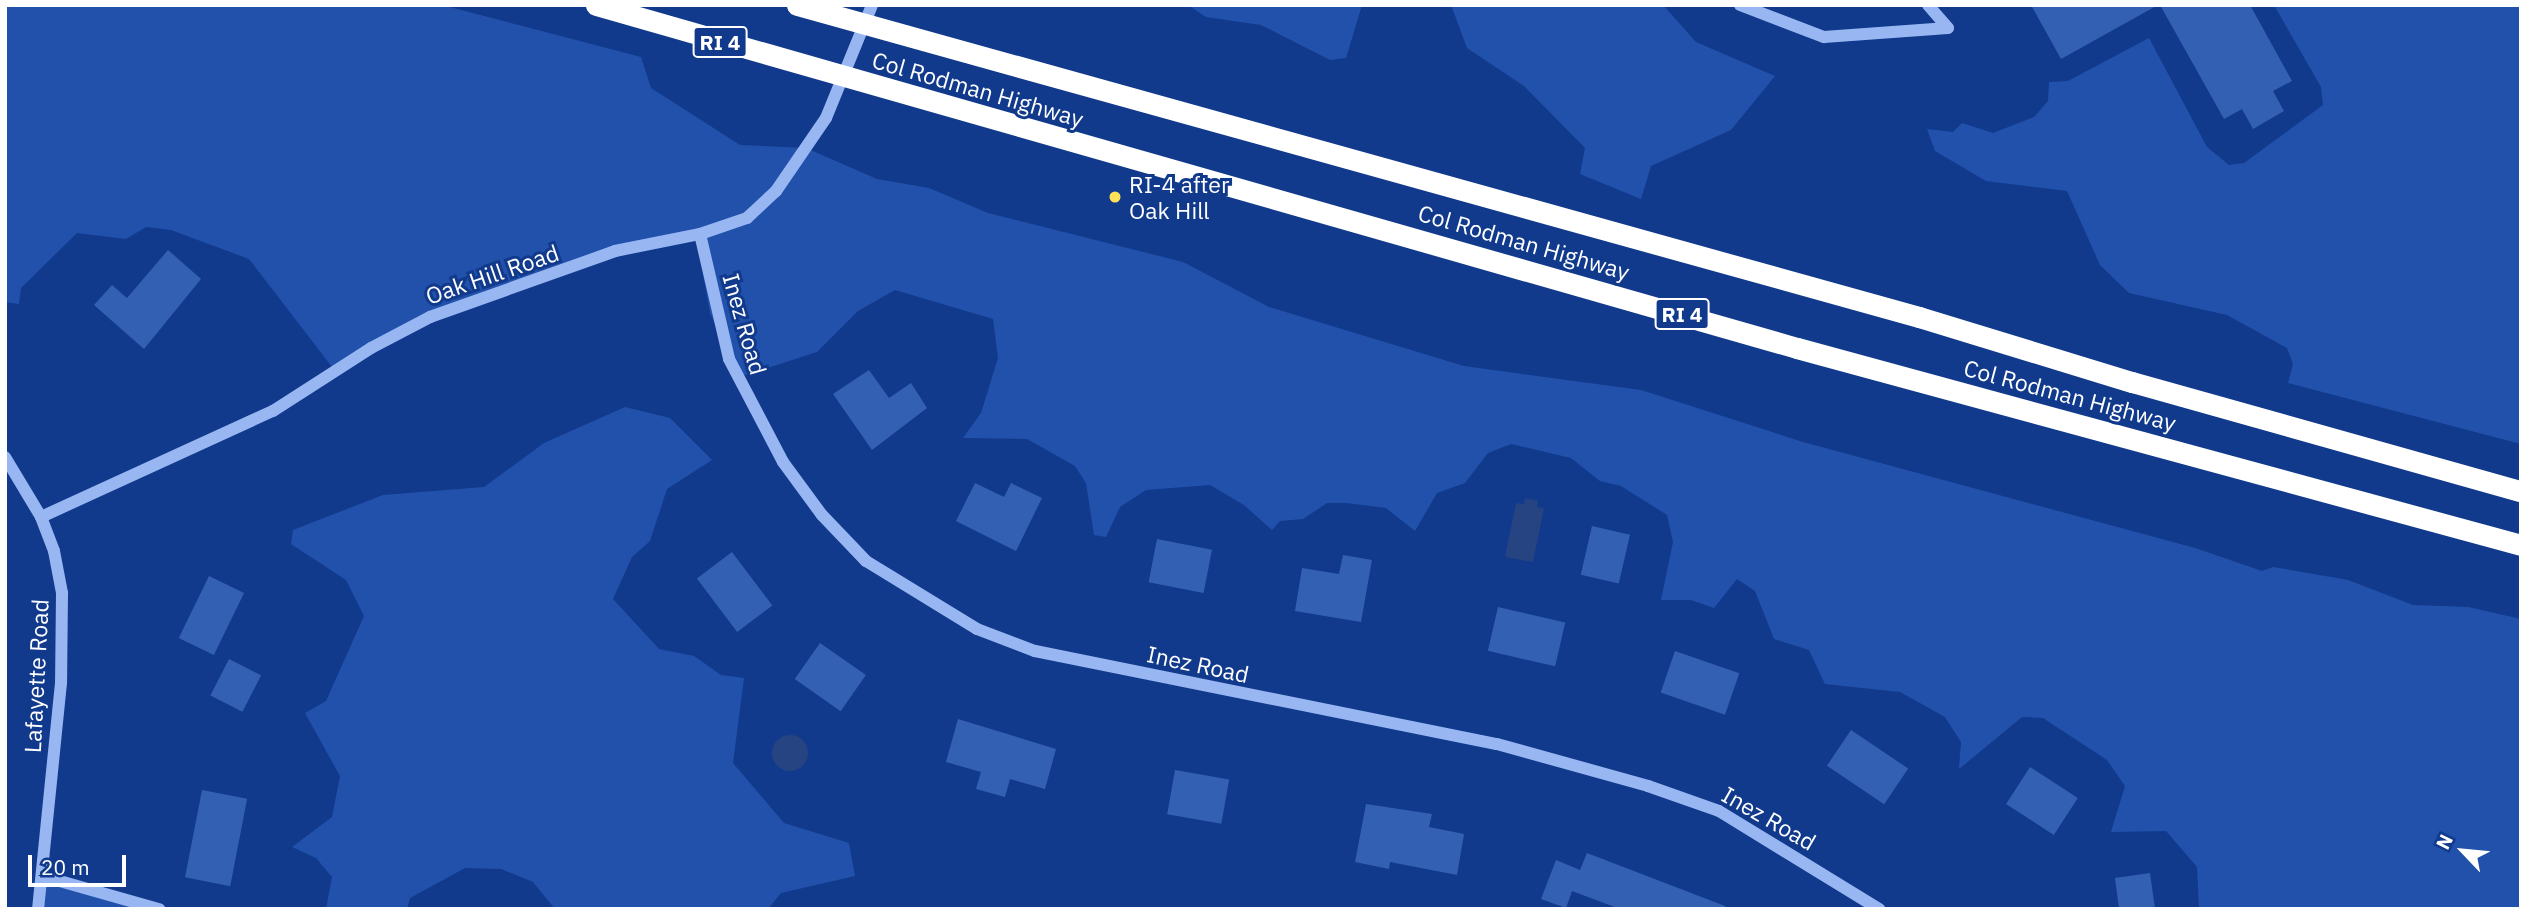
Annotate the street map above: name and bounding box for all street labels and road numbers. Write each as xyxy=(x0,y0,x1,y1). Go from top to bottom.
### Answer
road number: RI 4 xyxy=(692,24,748,60)
street label: Col Rodman Highway xyxy=(869,46,1087,132)
street label: Col Rodman Highway xyxy=(1415,199,1633,285)
street label: Oak Hill Road xyxy=(422,238,562,310)
street label: Inez Road xyxy=(717,270,773,378)
road number: RI 4 xyxy=(1654,296,1710,332)
street label: Col Rodman Highway xyxy=(1961,353,2179,437)
street label: Lafayette Road xyxy=(18,598,54,754)
street label: Inez Road xyxy=(1144,640,1252,688)
street label: Inez Road xyxy=(1717,780,1821,856)

